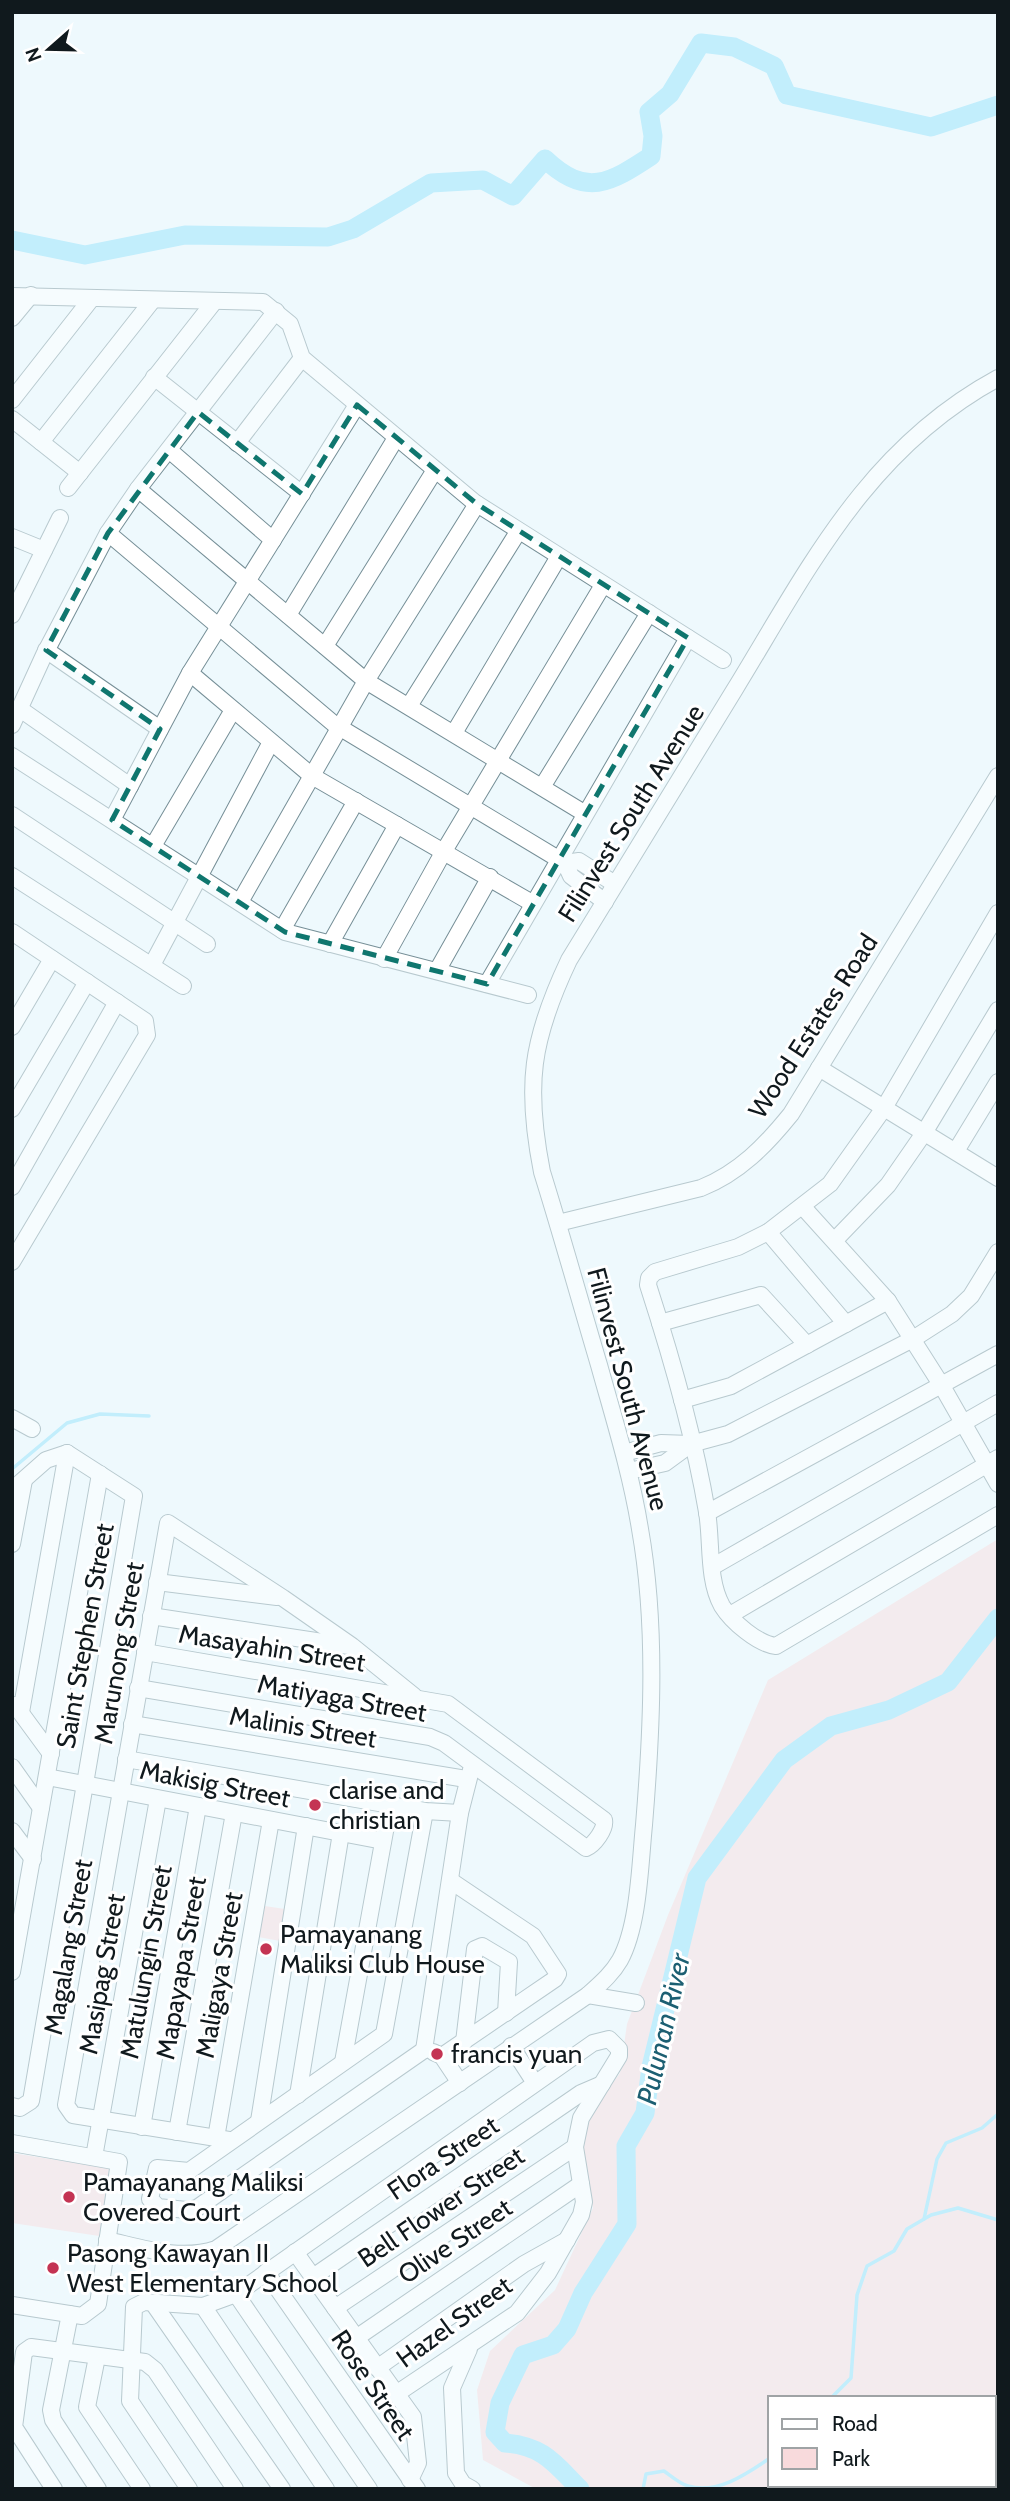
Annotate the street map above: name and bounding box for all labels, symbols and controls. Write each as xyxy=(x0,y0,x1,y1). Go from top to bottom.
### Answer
north arrow xyxy=(14,14,84,84)
text: N xyxy=(20,44,47,65)
street label: Filinvest South Avenue xyxy=(551,698,711,928)
street label: Wood Estates Road xyxy=(741,928,885,1124)
street label: Filinvest South Avenue xyxy=(580,1264,676,1514)
street label: Saint Stephen Street xyxy=(49,1521,121,1751)
street label: Marunong Street xyxy=(87,1559,151,1747)
street label: Masayahin Street xyxy=(176,1617,368,1679)
street label: Matiyaga Street xyxy=(255,1667,429,1729)
street label: Malinis Street xyxy=(227,1700,379,1754)
street label: Makisig Street xyxy=(137,1754,293,1814)
place label: clarise and christian xyxy=(329,1774,445,1836)
marker: clarise and christian xyxy=(307,1797,323,1813)
street label: Magalang Street xyxy=(37,1857,99,2037)
street label: Matulungin Street xyxy=(113,1862,179,2061)
street label: Mapayapa Street xyxy=(149,1874,213,2062)
street label: Maligaya Street xyxy=(189,1889,249,2061)
street label: Masipag Street xyxy=(72,1891,132,2057)
place label: Pamayanang Maliksi Club House xyxy=(280,1918,485,1980)
marker: Pamayanang Maliksi Club House xyxy=(258,1941,274,1957)
water label: Pulunan River xyxy=(629,1949,697,2108)
place label: francis yuan xyxy=(451,2038,582,2070)
marker: francis yuan xyxy=(429,2046,445,2062)
street label: Flora Street xyxy=(381,2109,505,2207)
street label: Bell Flower Street xyxy=(352,2139,530,2274)
place label: Pamayanang Maliksi Covered Court xyxy=(83,2166,304,2228)
marker: Pamayanang Maliksi Covered Court xyxy=(61,2189,77,2205)
street label: Olive Street xyxy=(392,2191,518,2291)
place label: Pasong Kawayan II West Elementary School xyxy=(67,2237,338,2299)
marker: Pasong Kawayan II West Elementary School xyxy=(45,2260,61,2276)
street label: Hazel Street xyxy=(390,2269,518,2375)
street label: Rose Street xyxy=(324,2324,422,2446)
legend xyxy=(768,2396,996,2487)
text: Road xyxy=(832,2411,878,2436)
text: Park xyxy=(832,2446,870,2471)

